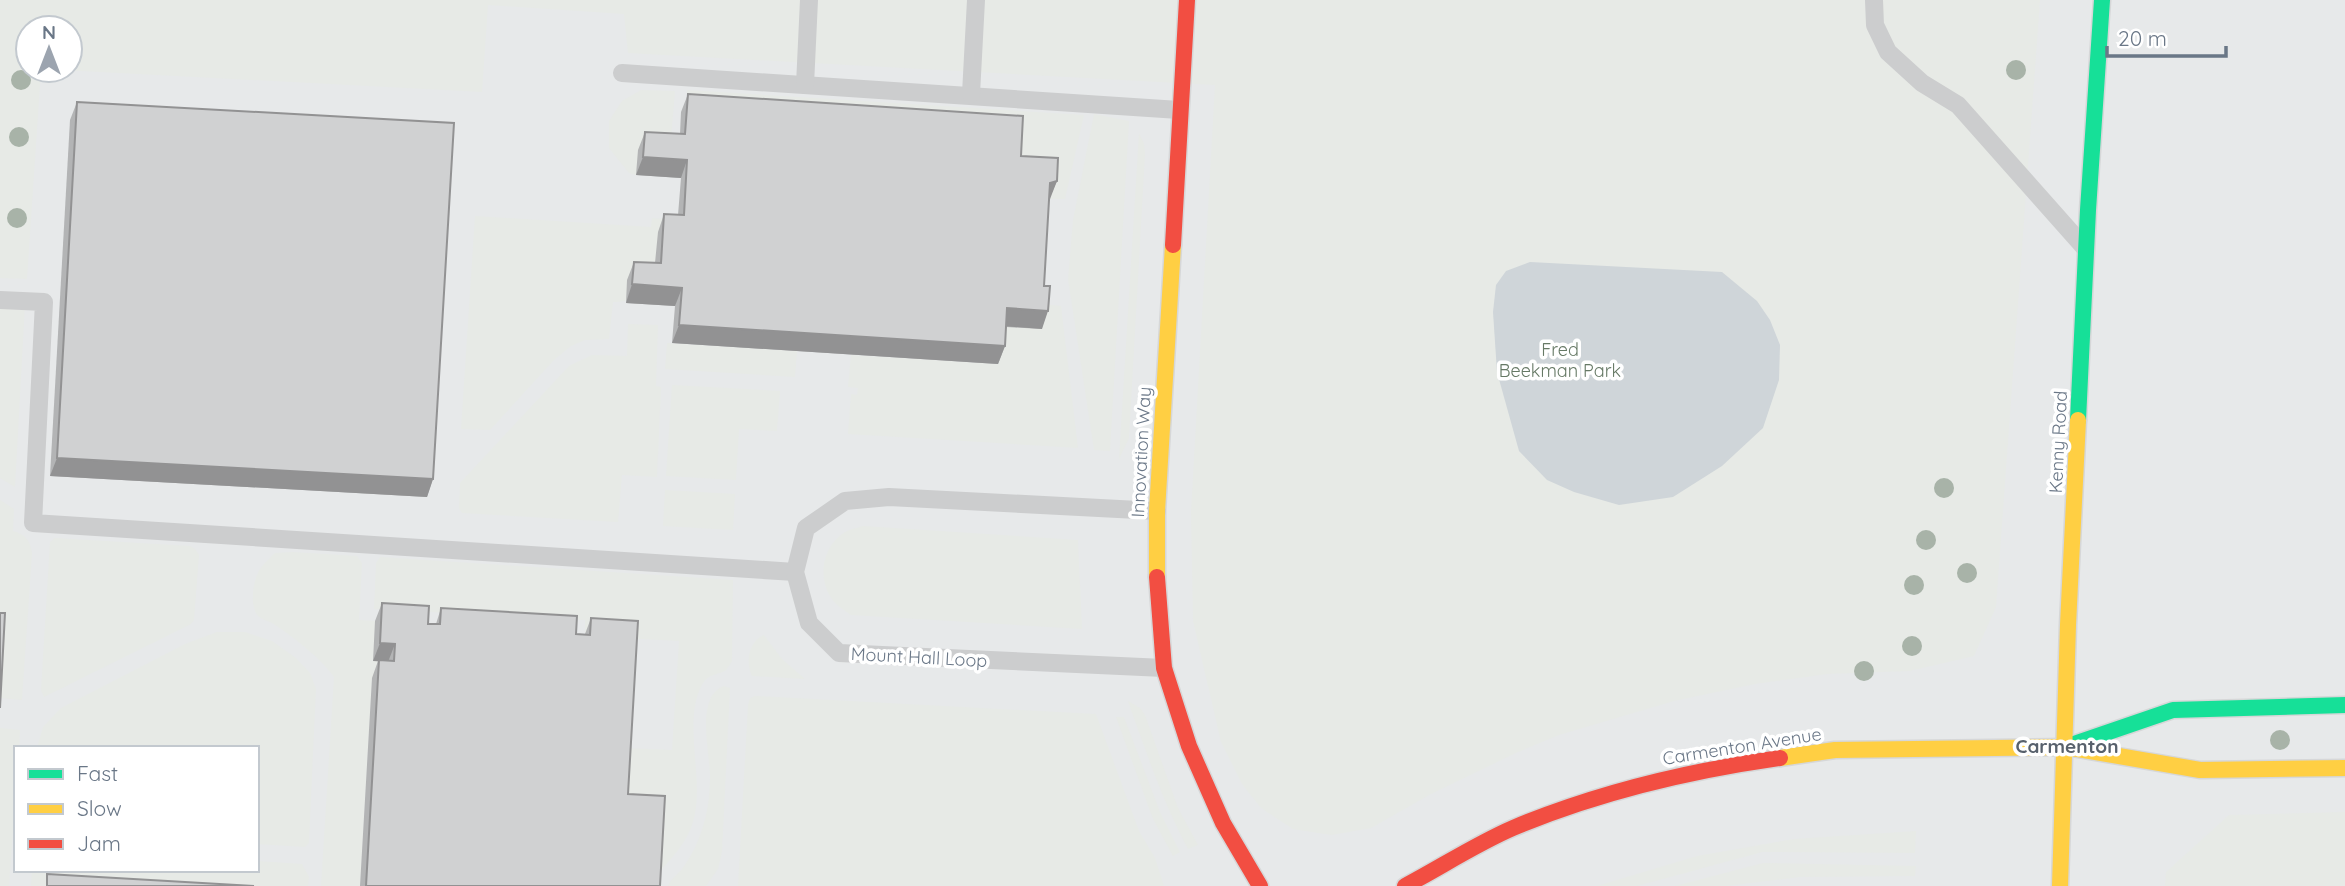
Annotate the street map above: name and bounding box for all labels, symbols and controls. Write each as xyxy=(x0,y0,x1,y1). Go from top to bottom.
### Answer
north arrow xyxy=(14,14,84,84)
scale bar xyxy=(2107,14,2226,58)
text: N xyxy=(42,20,56,44)
text: 20 m xyxy=(2118,25,2167,51)
park label: Fred Beekman Park xyxy=(1499,338,1621,382)
street label: Innovation Way xyxy=(1126,386,1156,518)
street label: Kenny Road xyxy=(2044,390,2072,494)
street label: Mount Hall Loop xyxy=(850,642,988,672)
street label: Carmenton Avenue xyxy=(1661,722,1823,770)
district label: Carmenton xyxy=(2016,734,2119,758)
legend xyxy=(14,746,259,872)
text: Fast xyxy=(77,760,118,786)
text: Slow xyxy=(77,795,122,821)
text: Jam xyxy=(77,830,121,856)

